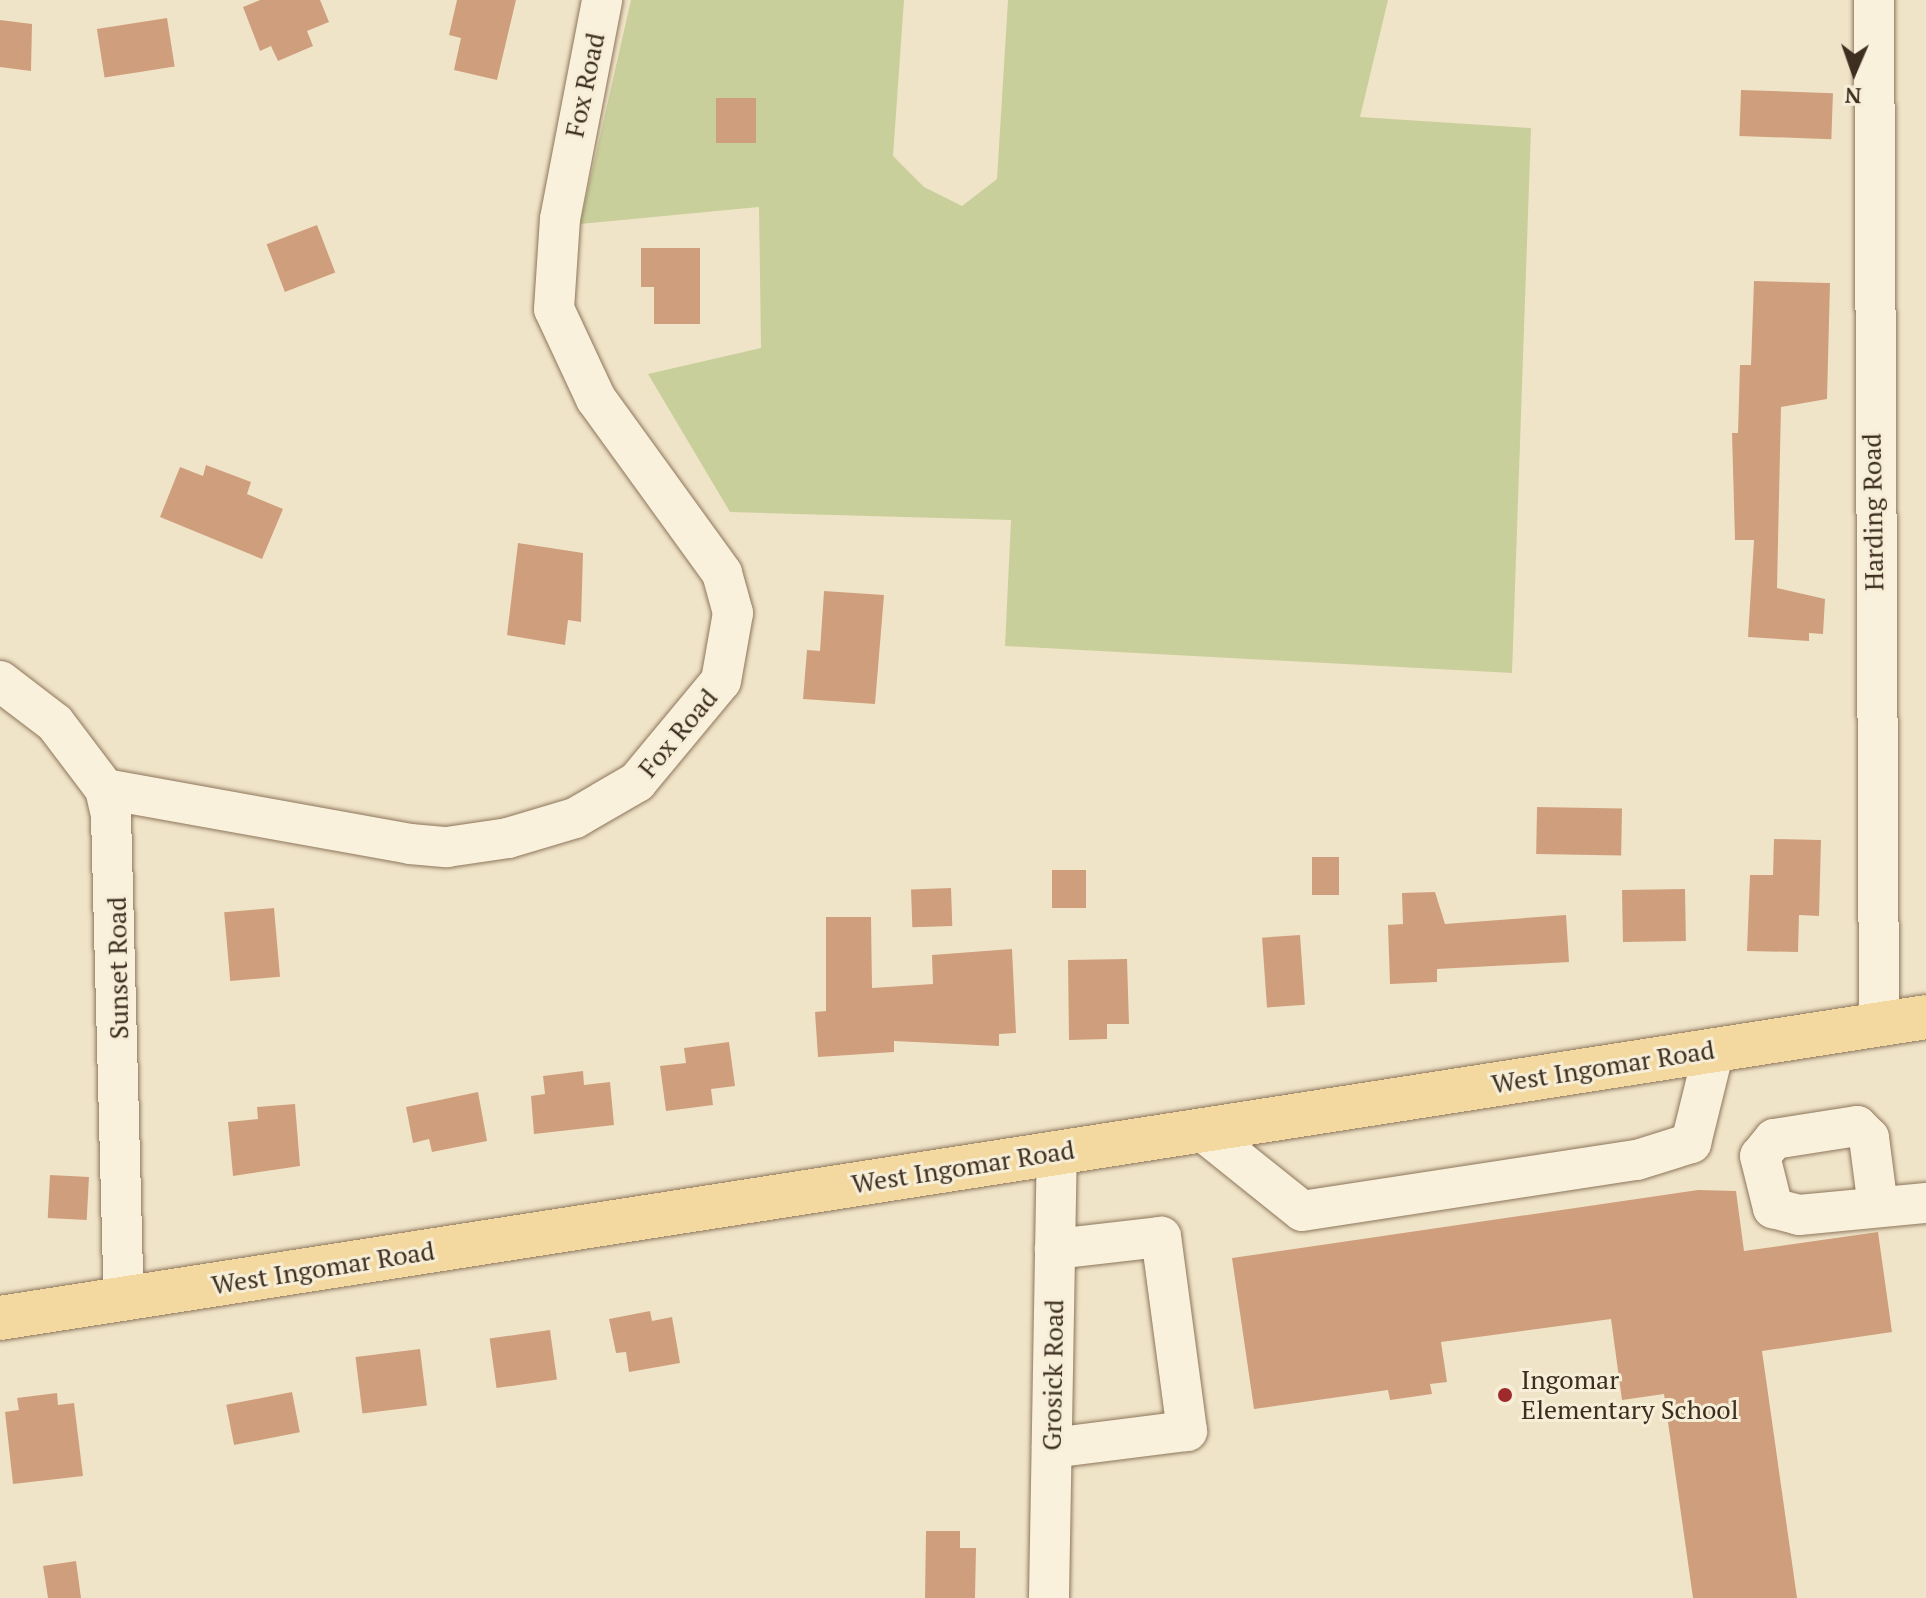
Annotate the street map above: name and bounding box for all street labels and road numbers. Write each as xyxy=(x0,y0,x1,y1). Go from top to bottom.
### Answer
street label: Fox Road xyxy=(559,30,611,140)
street label: Harding Road xyxy=(1856,433,1890,591)
street label: Fox Road xyxy=(632,682,724,784)
street label: Sunset Road xyxy=(101,896,135,1040)
street label: West Ingomar Road xyxy=(1489,1034,1717,1100)
street label: West Ingomar Road xyxy=(849,1134,1077,1200)
street label: West Ingomar Road xyxy=(209,1235,437,1301)
street label: Grosick Road xyxy=(1036,1299,1070,1451)

